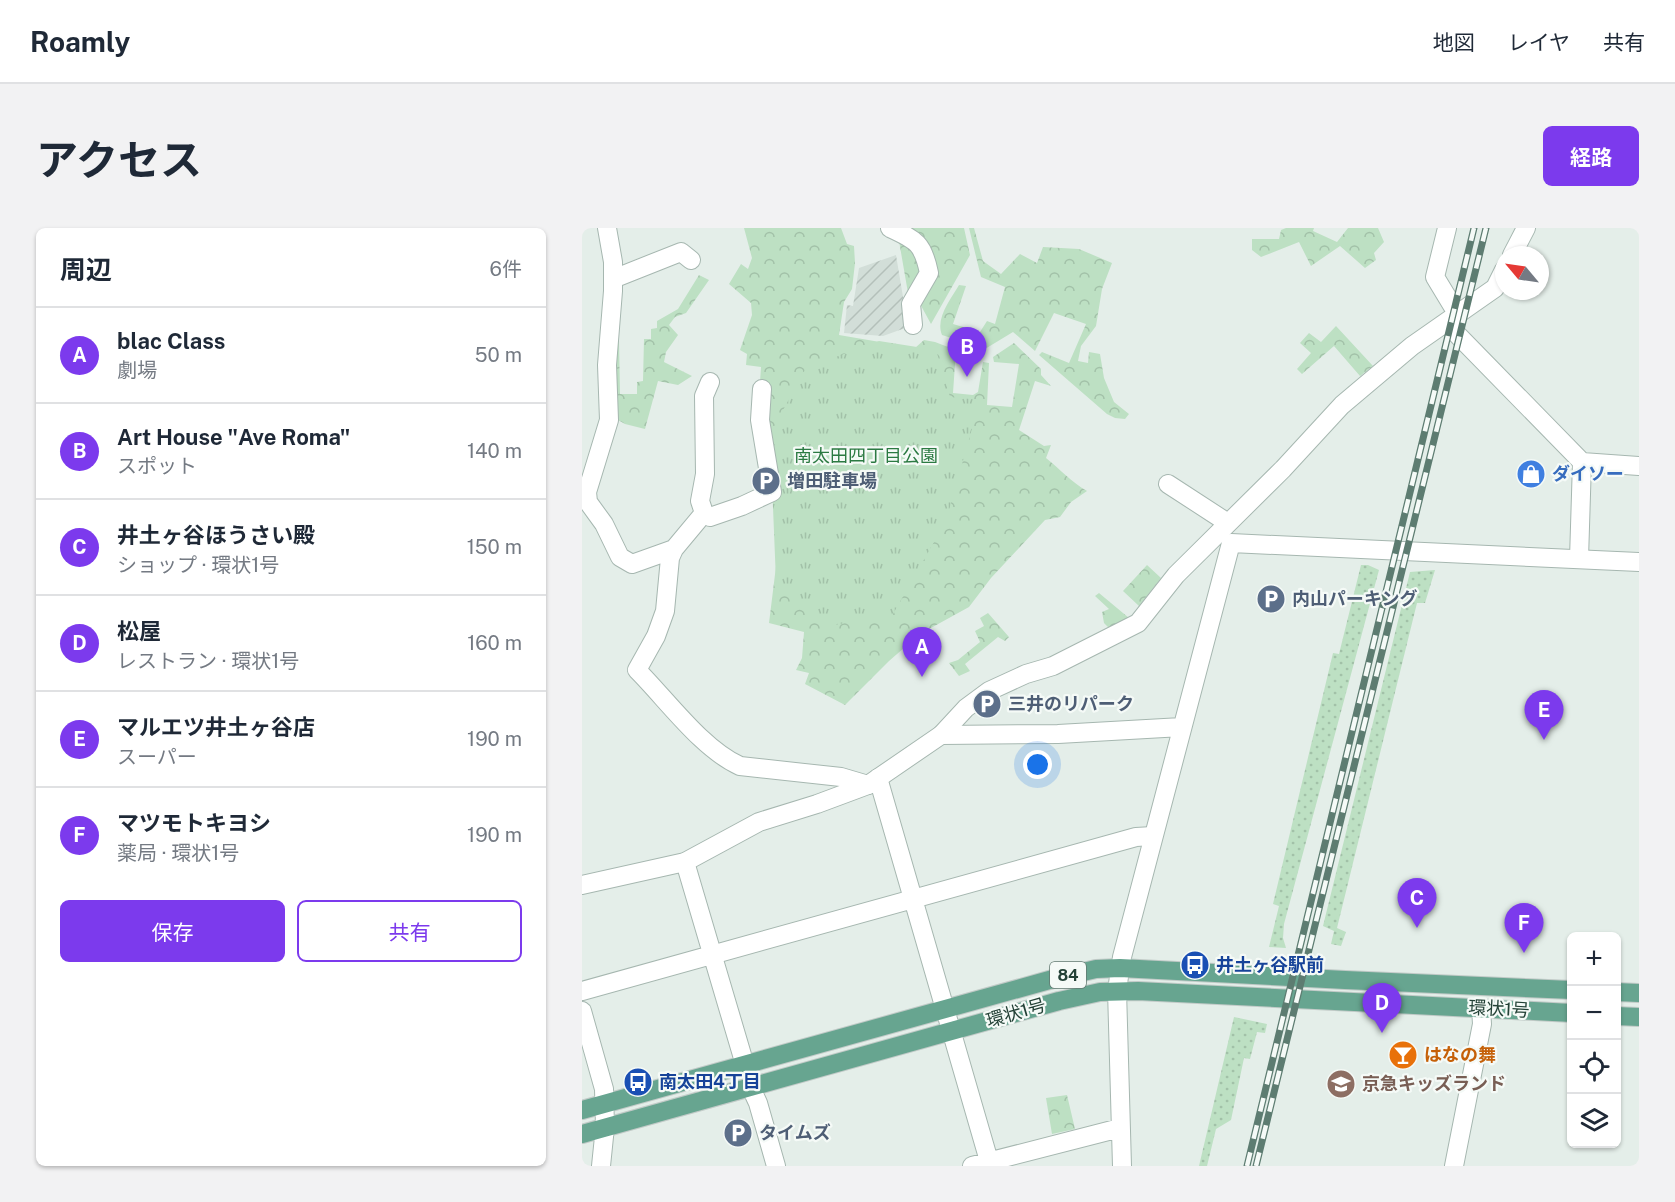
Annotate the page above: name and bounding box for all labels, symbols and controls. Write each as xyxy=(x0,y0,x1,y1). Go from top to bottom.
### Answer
text: Roamly xyxy=(30,25,130,58)
text: 地図 xyxy=(1433,30,1475,55)
text: レイヤ xyxy=(1508,30,1570,55)
text: 共有 xyxy=(1603,30,1645,55)
button: 経路 xyxy=(1543,126,1639,186)
text: アクセス xyxy=(36,135,202,184)
north arrow xyxy=(1495,246,1549,300)
text: 周辺 xyxy=(60,254,112,285)
text: 6件 xyxy=(490,257,522,281)
text: blac Class xyxy=(117,328,225,354)
pin: B xyxy=(948,328,986,377)
text: A xyxy=(72,343,87,367)
text: 50 m xyxy=(475,343,522,367)
text: 劇場 xyxy=(117,358,157,382)
text: Art House "Ave Roma" xyxy=(117,424,350,450)
text: B xyxy=(73,439,86,463)
text: 140 m xyxy=(467,439,522,463)
park label: 南太田四丁目公園 xyxy=(794,445,938,466)
text: スポット xyxy=(117,454,197,478)
shop icon: ダイソー xyxy=(1515,458,1547,490)
place label: ダイソー xyxy=(1552,463,1624,484)
parking icon: 増田駐車場 xyxy=(750,465,782,497)
place label: 増田駐車場 xyxy=(787,470,877,491)
text: 井土ヶ谷ほうさい殿 xyxy=(117,522,315,548)
text: C xyxy=(72,535,87,559)
text: 150 m xyxy=(467,535,522,559)
text: ショップ · 環状1号 xyxy=(117,553,279,577)
parking icon: 内山パーキング xyxy=(1255,583,1287,615)
place label: 内山パーキング xyxy=(1292,588,1417,609)
text: 松屋 xyxy=(117,618,161,644)
pin: A xyxy=(902,628,942,677)
text: D xyxy=(72,631,87,655)
text: 160 m xyxy=(467,631,522,655)
text: レストラン · 環状1号 xyxy=(117,649,299,673)
parking icon: 三井のリパーク xyxy=(971,688,1003,720)
pin: E xyxy=(1524,690,1564,740)
place label: 三井のリパーク xyxy=(1008,693,1134,714)
text: マルエツ井土ヶ谷店 xyxy=(117,714,315,740)
text: E xyxy=(73,727,86,751)
text: 190 m xyxy=(467,727,522,751)
text: スーパー xyxy=(117,745,197,769)
your location xyxy=(1023,750,1052,779)
text: マツモトキヨシ xyxy=(117,810,271,836)
text: F xyxy=(73,823,86,847)
text: 190 m xyxy=(467,823,522,847)
text: 薬局 · 環状1号 xyxy=(117,841,239,865)
pin: C xyxy=(1398,878,1436,928)
button: 保存 xyxy=(60,900,285,962)
button: 共有 xyxy=(297,900,522,962)
pin: F xyxy=(1504,904,1544,953)
map controls xyxy=(1567,932,1621,1148)
button: + xyxy=(1567,932,1621,986)
bus stop icon: 井土ヶ谷駅前 xyxy=(1179,949,1211,981)
place label: 井土ヶ谷駅前 xyxy=(1216,954,1324,975)
road number: 84 xyxy=(1050,962,1086,988)
pin: D xyxy=(1362,984,1402,1033)
button: − xyxy=(1567,986,1621,1040)
street label: 環状1号 xyxy=(983,994,1048,1031)
street label: 環状1号 xyxy=(1468,996,1530,1021)
bar icon: はなの舞 xyxy=(1387,1039,1419,1071)
button: locate xyxy=(1567,1040,1621,1094)
place label: はなの舞 xyxy=(1424,1044,1496,1065)
bus stop icon: 南太田4丁目 xyxy=(622,1066,654,1098)
school or university icon: 京急キッズランド xyxy=(1325,1068,1357,1100)
place label: 南太田4丁目 xyxy=(659,1071,761,1092)
place label: 京急キッズランド xyxy=(1362,1073,1506,1094)
button: layers xyxy=(1567,1094,1621,1148)
parking icon: タイムズ xyxy=(722,1117,754,1149)
place label: タイムズ xyxy=(759,1122,831,1143)

